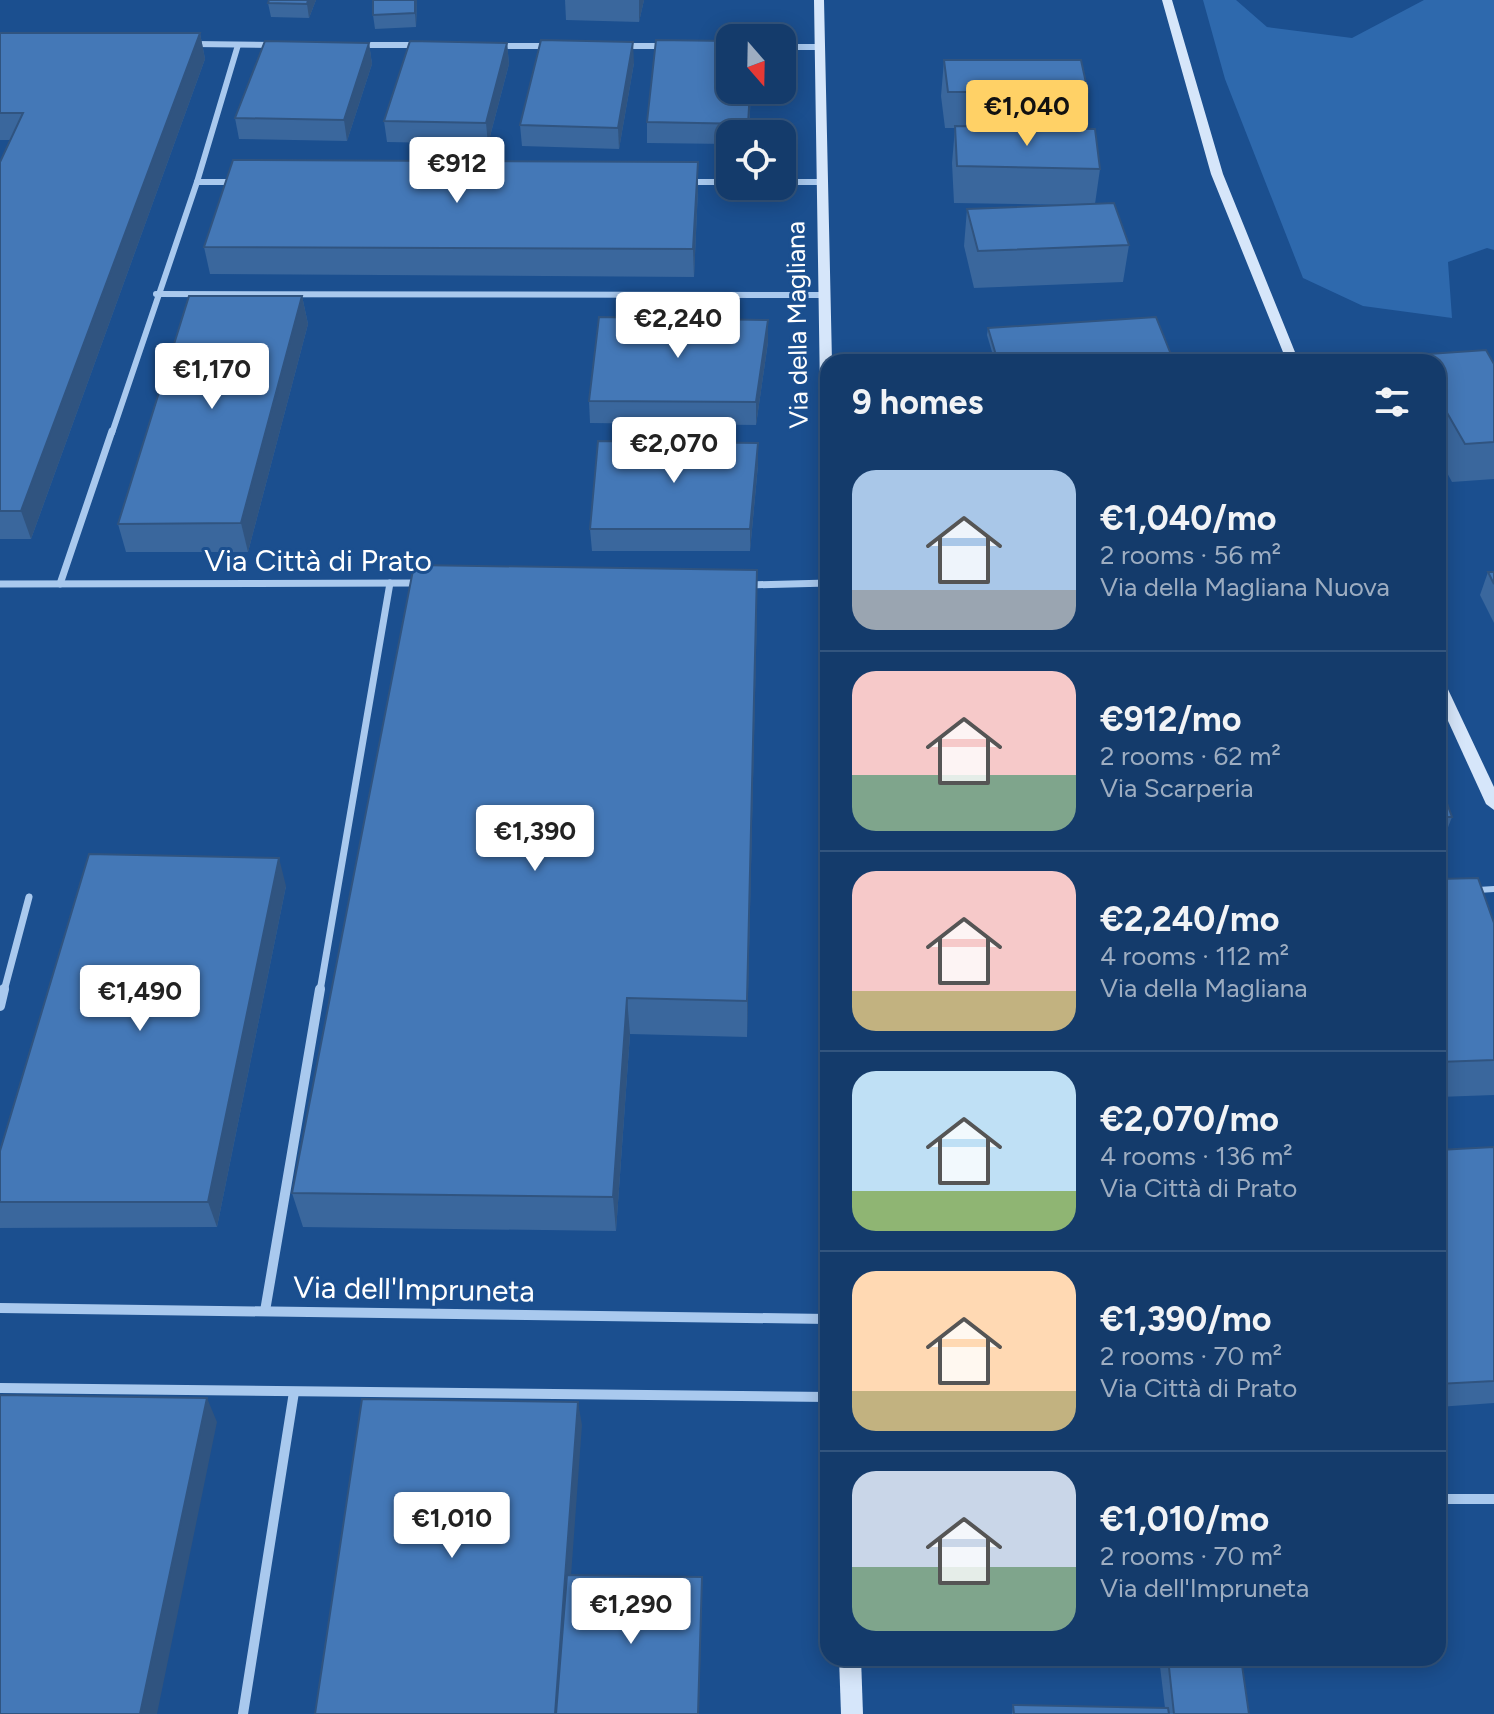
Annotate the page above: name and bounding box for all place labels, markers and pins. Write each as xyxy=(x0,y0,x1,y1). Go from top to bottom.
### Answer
pin: €1,040 xyxy=(962,80,1092,148)
pin: €912 xyxy=(410,137,504,205)
pin: €2,240 xyxy=(613,292,743,360)
pin: €1,170 xyxy=(147,343,277,411)
pin: €2,070 xyxy=(609,417,739,485)
pin: €1,390 xyxy=(470,805,600,873)
pin: €1,490 xyxy=(75,965,205,1033)
pin: €1,010 xyxy=(387,1492,517,1560)
pin: €1,290 xyxy=(566,1578,696,1646)

